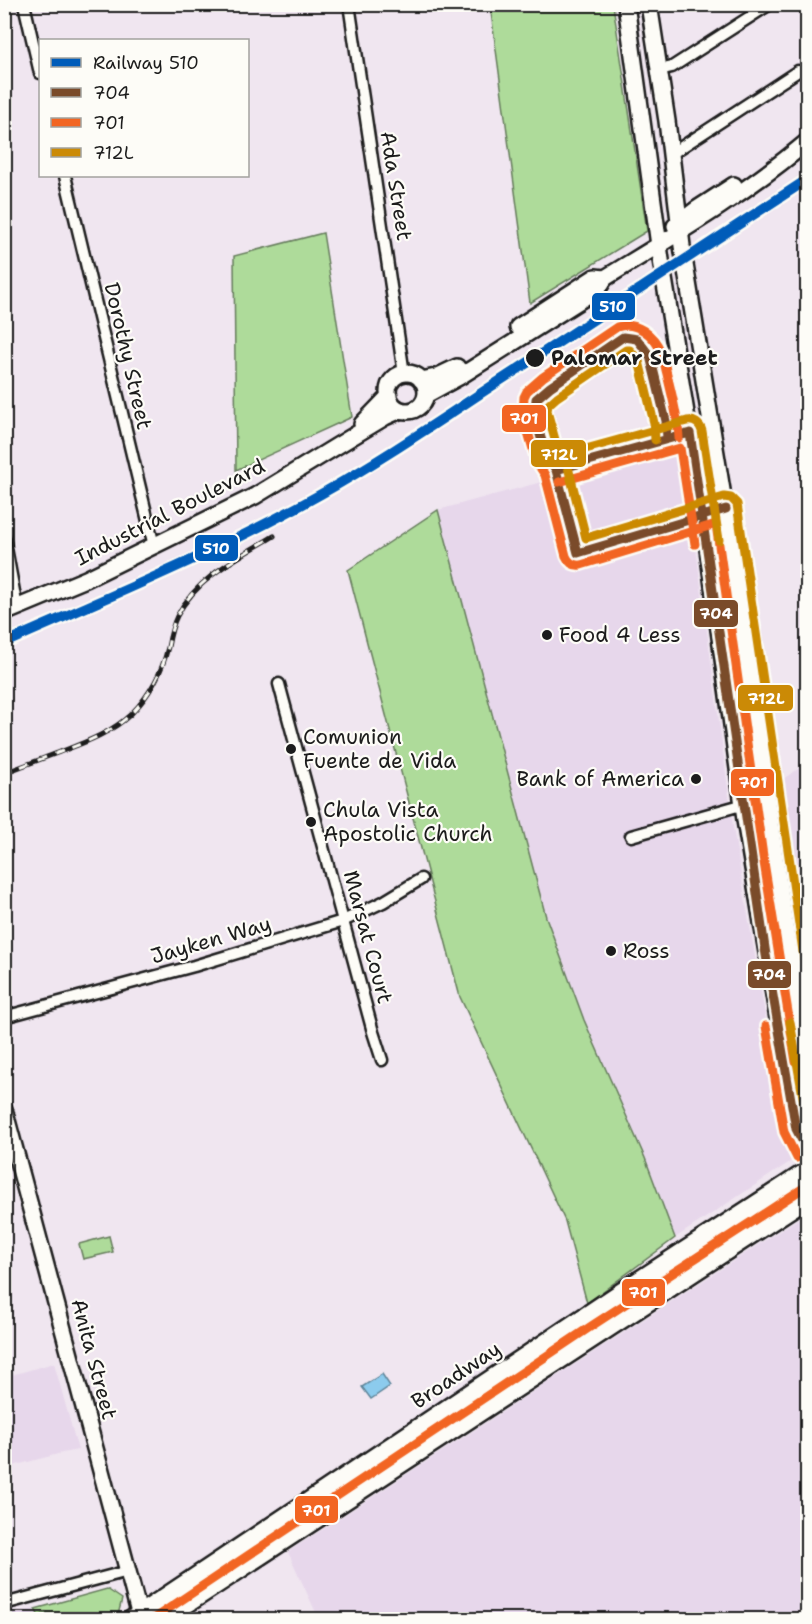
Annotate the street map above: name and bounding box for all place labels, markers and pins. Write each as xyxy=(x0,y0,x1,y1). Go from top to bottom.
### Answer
place label: Palomar Street xyxy=(551,344,718,372)
marker: Palomar Street xyxy=(524,347,546,369)
place label: Food 4 Less xyxy=(559,621,681,649)
marker: Food 4 Less xyxy=(540,628,554,642)
place label: Comunion Fuente de Vida xyxy=(303,723,456,775)
marker: Comunion Fuente de Vida xyxy=(284,742,298,756)
place label: Bank of America xyxy=(517,765,684,793)
marker: Bank of America xyxy=(689,772,703,786)
place label: Chula Vista Apostolic Church xyxy=(323,796,493,848)
marker: Chula Vista Apostolic Church xyxy=(304,815,318,829)
place label: Ross xyxy=(623,937,670,965)
marker: Ross xyxy=(604,944,618,958)

